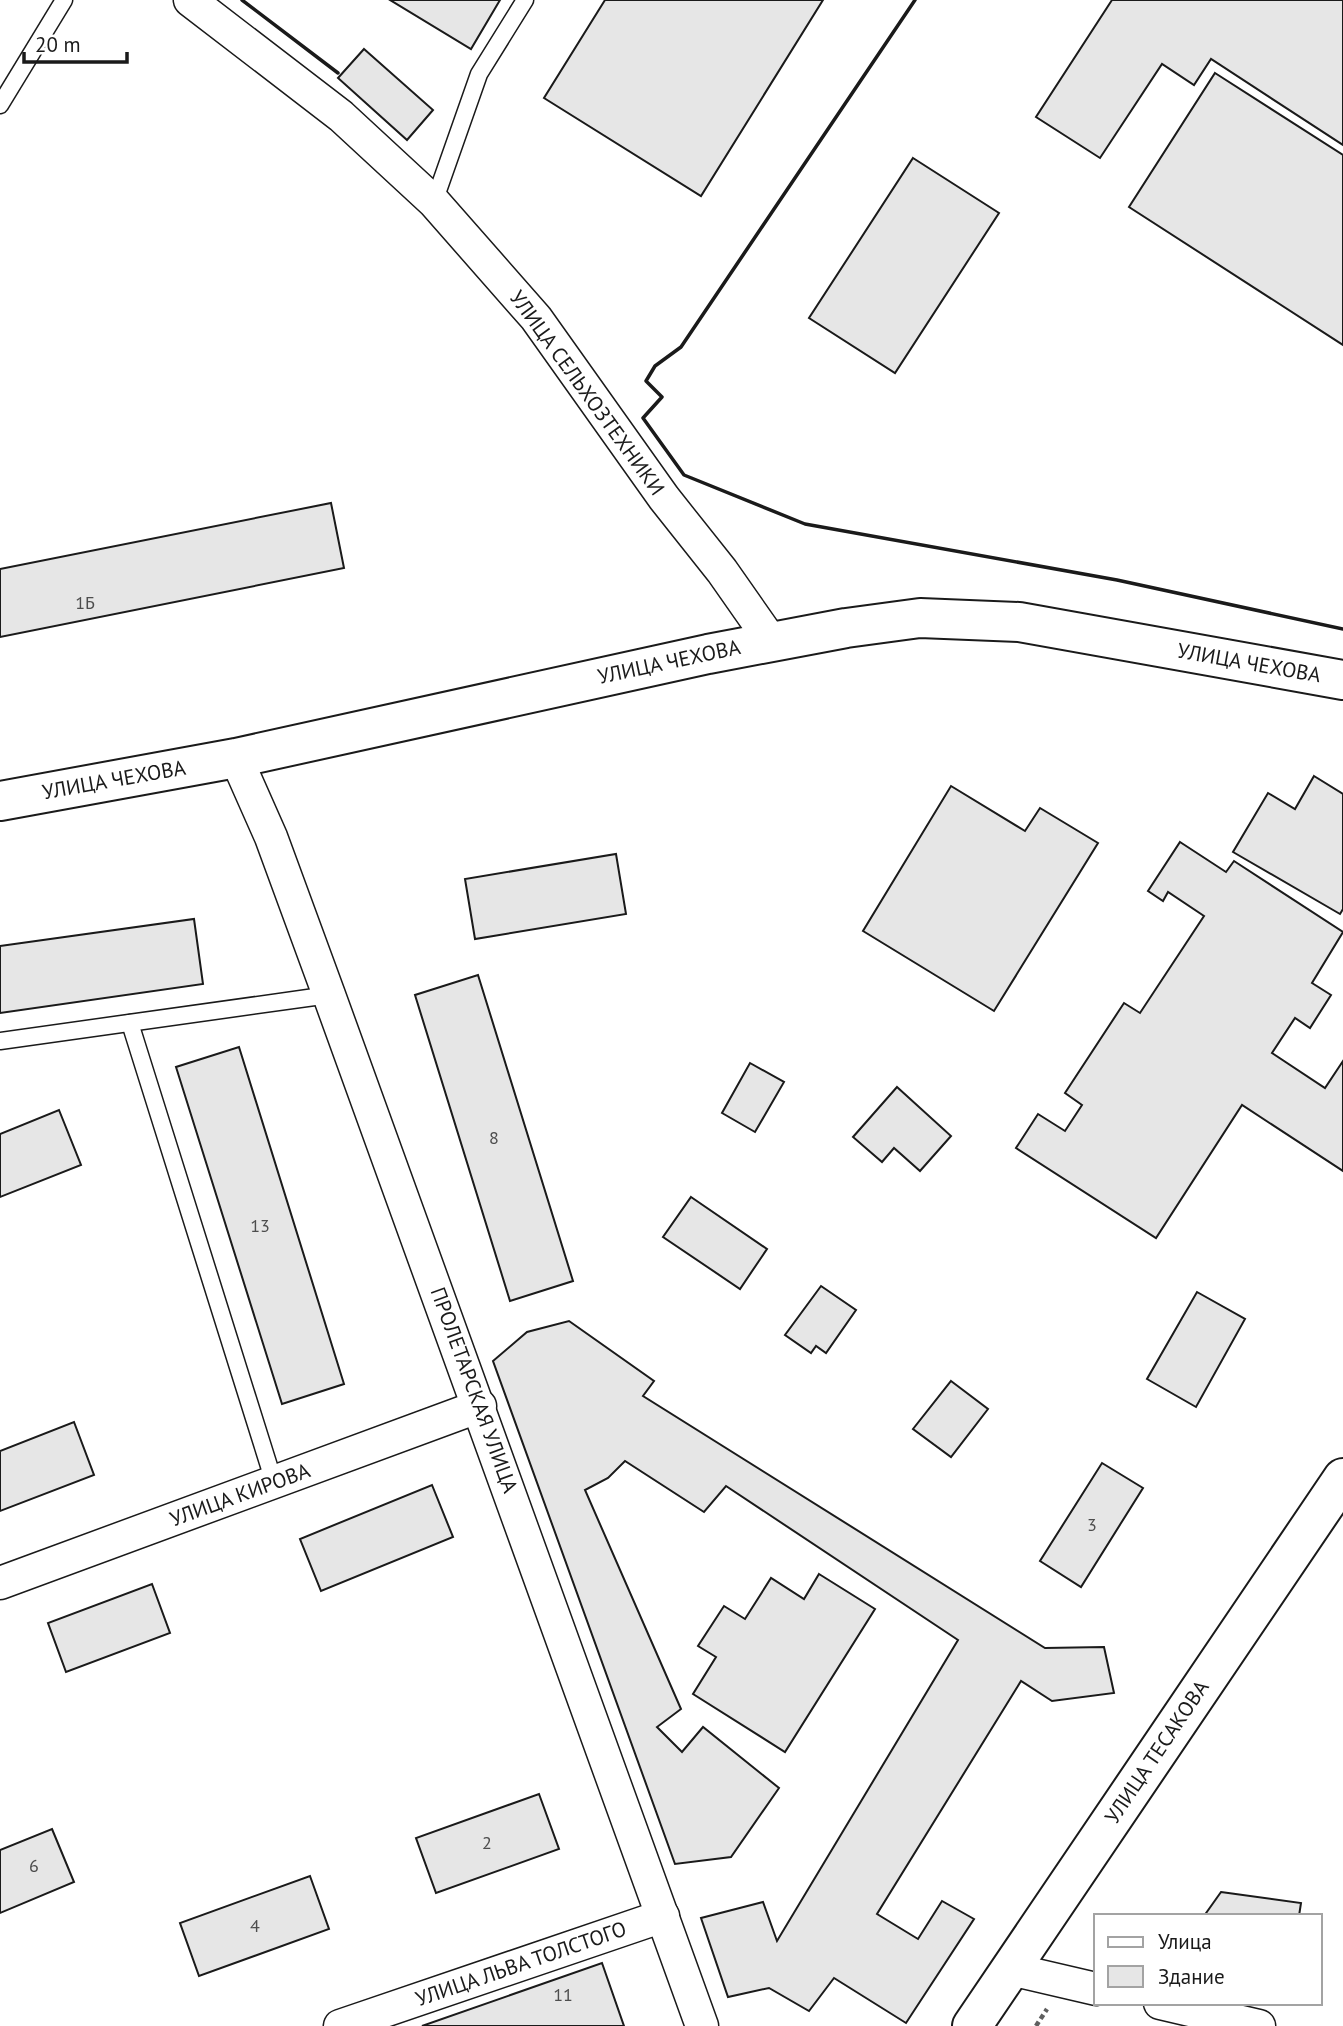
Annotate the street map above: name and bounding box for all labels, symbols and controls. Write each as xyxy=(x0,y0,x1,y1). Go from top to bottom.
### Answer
scale bar xyxy=(24,21,128,65)
text: 20 m xyxy=(35,31,81,58)
street label: УЛИЦА СЕЛЬХОЗТЕХНИКИ xyxy=(504,285,671,500)
house number: 1Б xyxy=(75,591,95,614)
street label: УЛИЦА ЧЕХОВА xyxy=(595,633,743,690)
street label: УЛИЦА ЧЕХОВА xyxy=(1175,637,1324,689)
street label: УЛИЦА ЧЕХОВА xyxy=(40,753,188,805)
house number: 8 xyxy=(489,1126,499,1149)
house number: 13 xyxy=(250,1214,270,1237)
street label: ПРОЛЕТАРСКАЯ УЛИЦА xyxy=(425,1283,524,1497)
street label: УЛИЦА КИРОВА xyxy=(166,1456,314,1532)
house number: 3 xyxy=(1087,1513,1097,1536)
street label: УЛИЦА ТЕСАКОВА xyxy=(1099,1674,1215,1829)
house number: 2 xyxy=(482,1831,492,1854)
house number: 6 xyxy=(29,1854,39,1877)
house number: 4 xyxy=(250,1914,260,1937)
legend xyxy=(1094,1914,1322,2005)
street label: УЛИЦА ЛЬВА ТОЛСТОГО xyxy=(412,1915,630,2012)
text: Улица xyxy=(1158,1928,1212,1955)
text: Здание xyxy=(1158,1963,1225,1990)
house number: 11 xyxy=(553,1983,573,2006)

